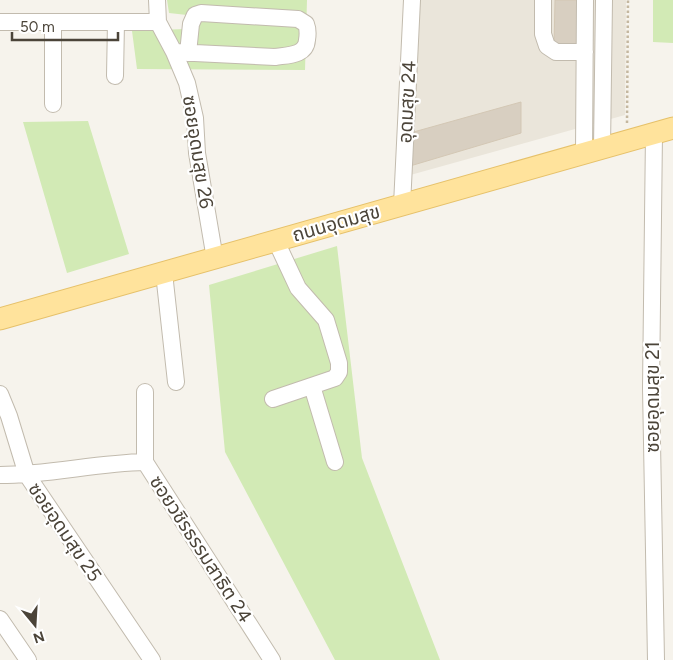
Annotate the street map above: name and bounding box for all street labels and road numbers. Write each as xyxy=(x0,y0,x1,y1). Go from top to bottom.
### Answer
street label: อุดมสุข 24 xyxy=(393,60,421,144)
street label: ซอยอุดมสุข 26 xyxy=(178,94,218,211)
street label: ถนนอุดมสุข xyxy=(289,200,383,246)
street label: ซอยอุดมสุข 21 xyxy=(641,341,664,453)
street label: ซอยวชิรธรรมสาธิต 24 xyxy=(145,471,257,627)
street label: ซอยอุดมสุข 25 xyxy=(23,478,107,586)

